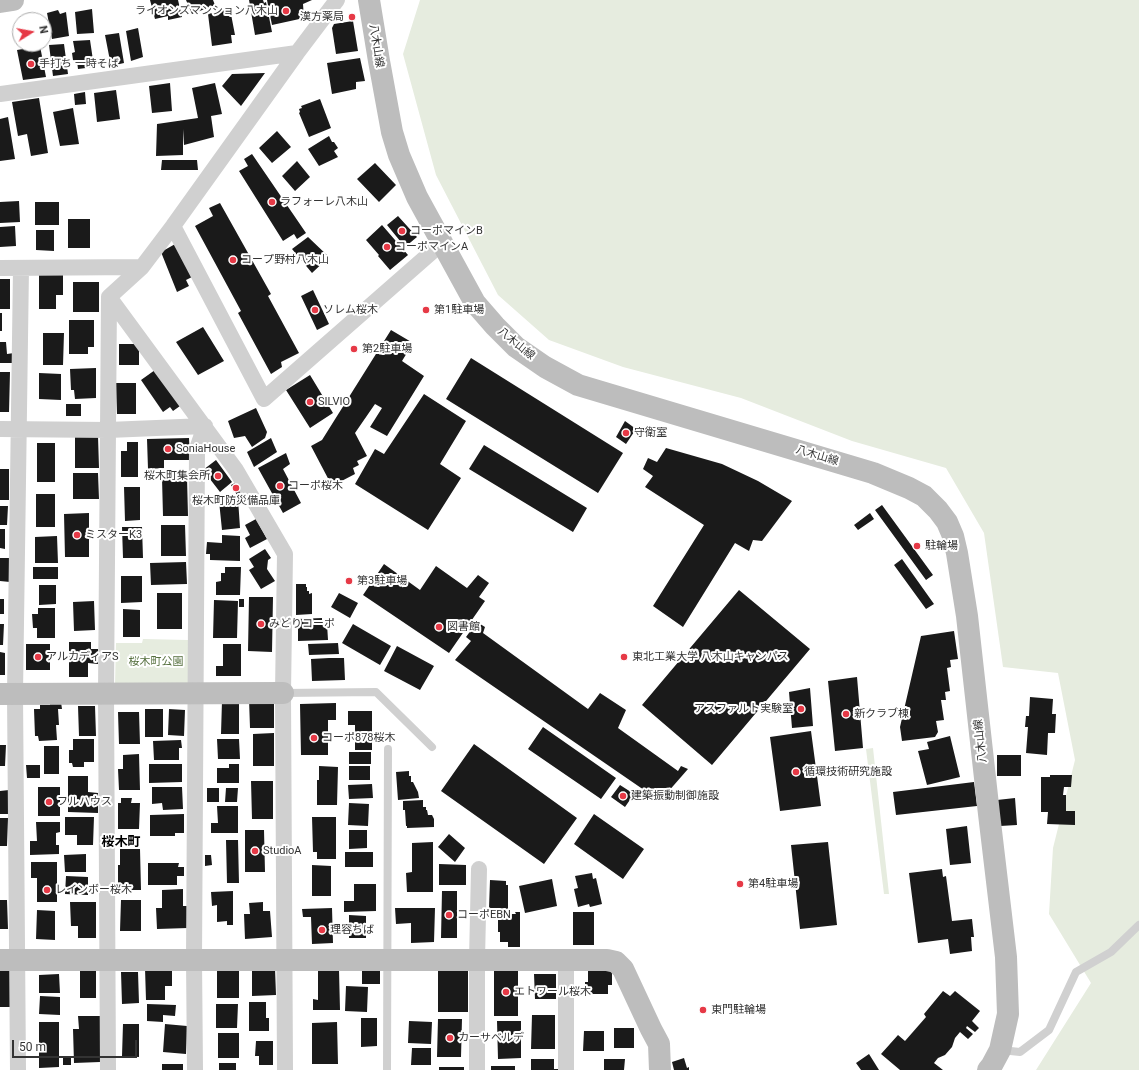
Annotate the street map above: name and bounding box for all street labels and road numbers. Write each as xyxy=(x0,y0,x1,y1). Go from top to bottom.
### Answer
street label: 八木山線 xyxy=(366,23,386,69)
street label: 八木山線 xyxy=(495,325,537,363)
street label: 八木山線 xyxy=(794,443,840,469)
street label: 八木山線 xyxy=(972,718,990,764)

